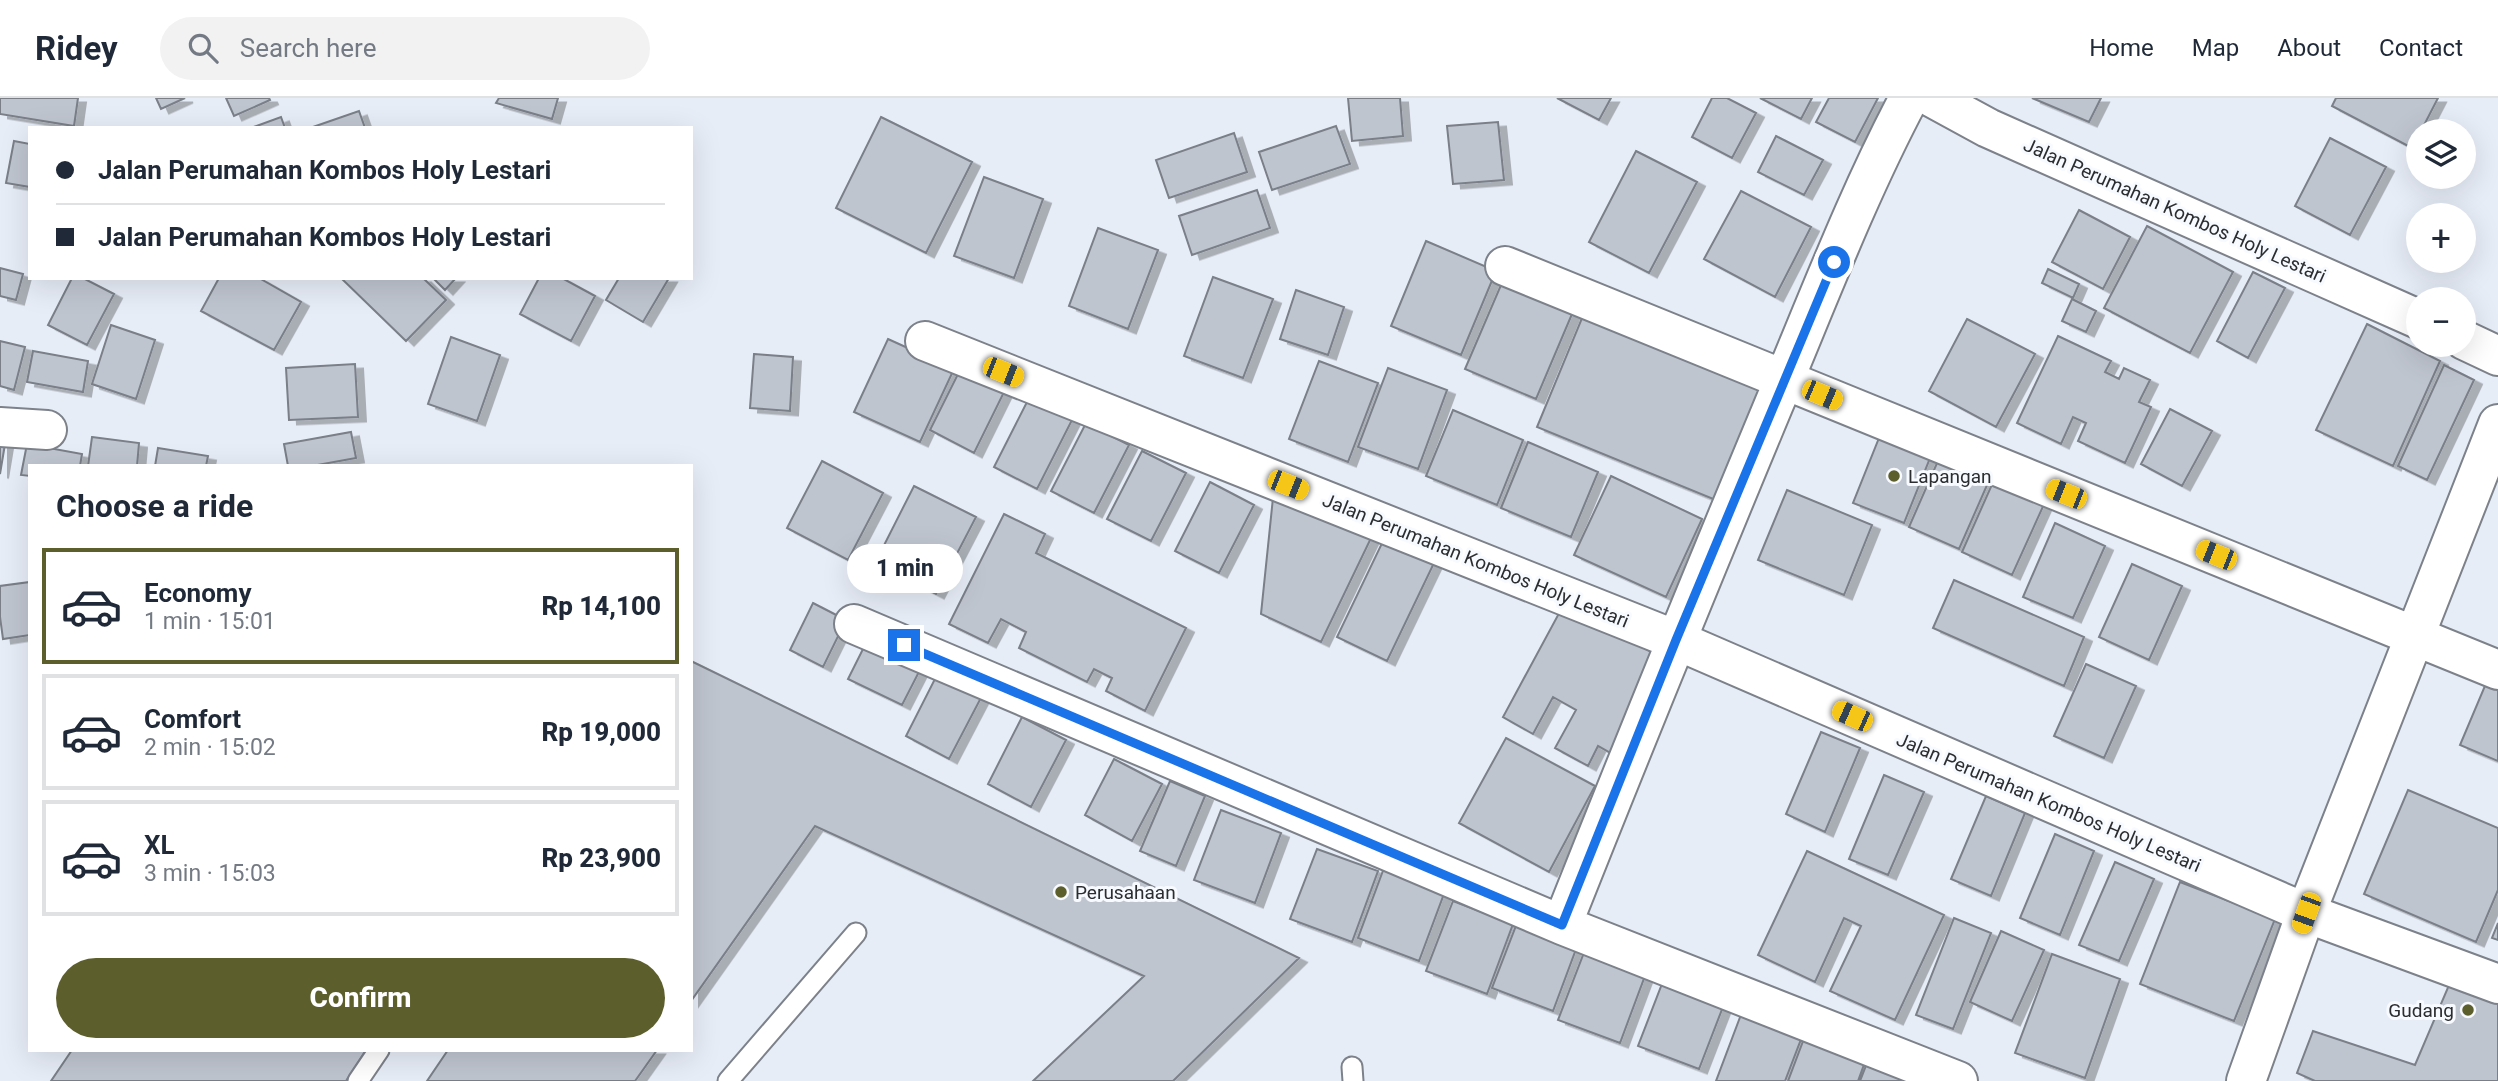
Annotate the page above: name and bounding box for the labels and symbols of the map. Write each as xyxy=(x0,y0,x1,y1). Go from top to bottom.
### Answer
street label: Jalan Perumahan Kombos Holy Lestari xyxy=(2020,133,2330,288)
route start xyxy=(1818,246,1850,278)
car xyxy=(980,354,1027,390)
car xyxy=(1799,377,1846,413)
place label: Lapangan xyxy=(1908,465,1992,488)
car xyxy=(1265,467,1312,503)
marker: Lapangan xyxy=(1886,468,1902,484)
car xyxy=(2043,476,2090,512)
street label: Jalan Perumahan Kombos Holy Lestari xyxy=(1319,488,1632,633)
car xyxy=(2193,537,2240,573)
callout: 1 min xyxy=(846,544,962,592)
route end xyxy=(888,629,920,661)
car xyxy=(1829,698,1876,734)
street label: Jalan Perumahan Kombos Holy Lestari xyxy=(1893,728,2204,877)
place label: Perusahaan xyxy=(1075,881,1176,904)
marker: Perusahaan xyxy=(1053,884,1069,900)
car xyxy=(2289,890,2324,936)
place label: Gudang xyxy=(2388,999,2454,1022)
marker: Gudang xyxy=(2460,1002,2476,1018)

